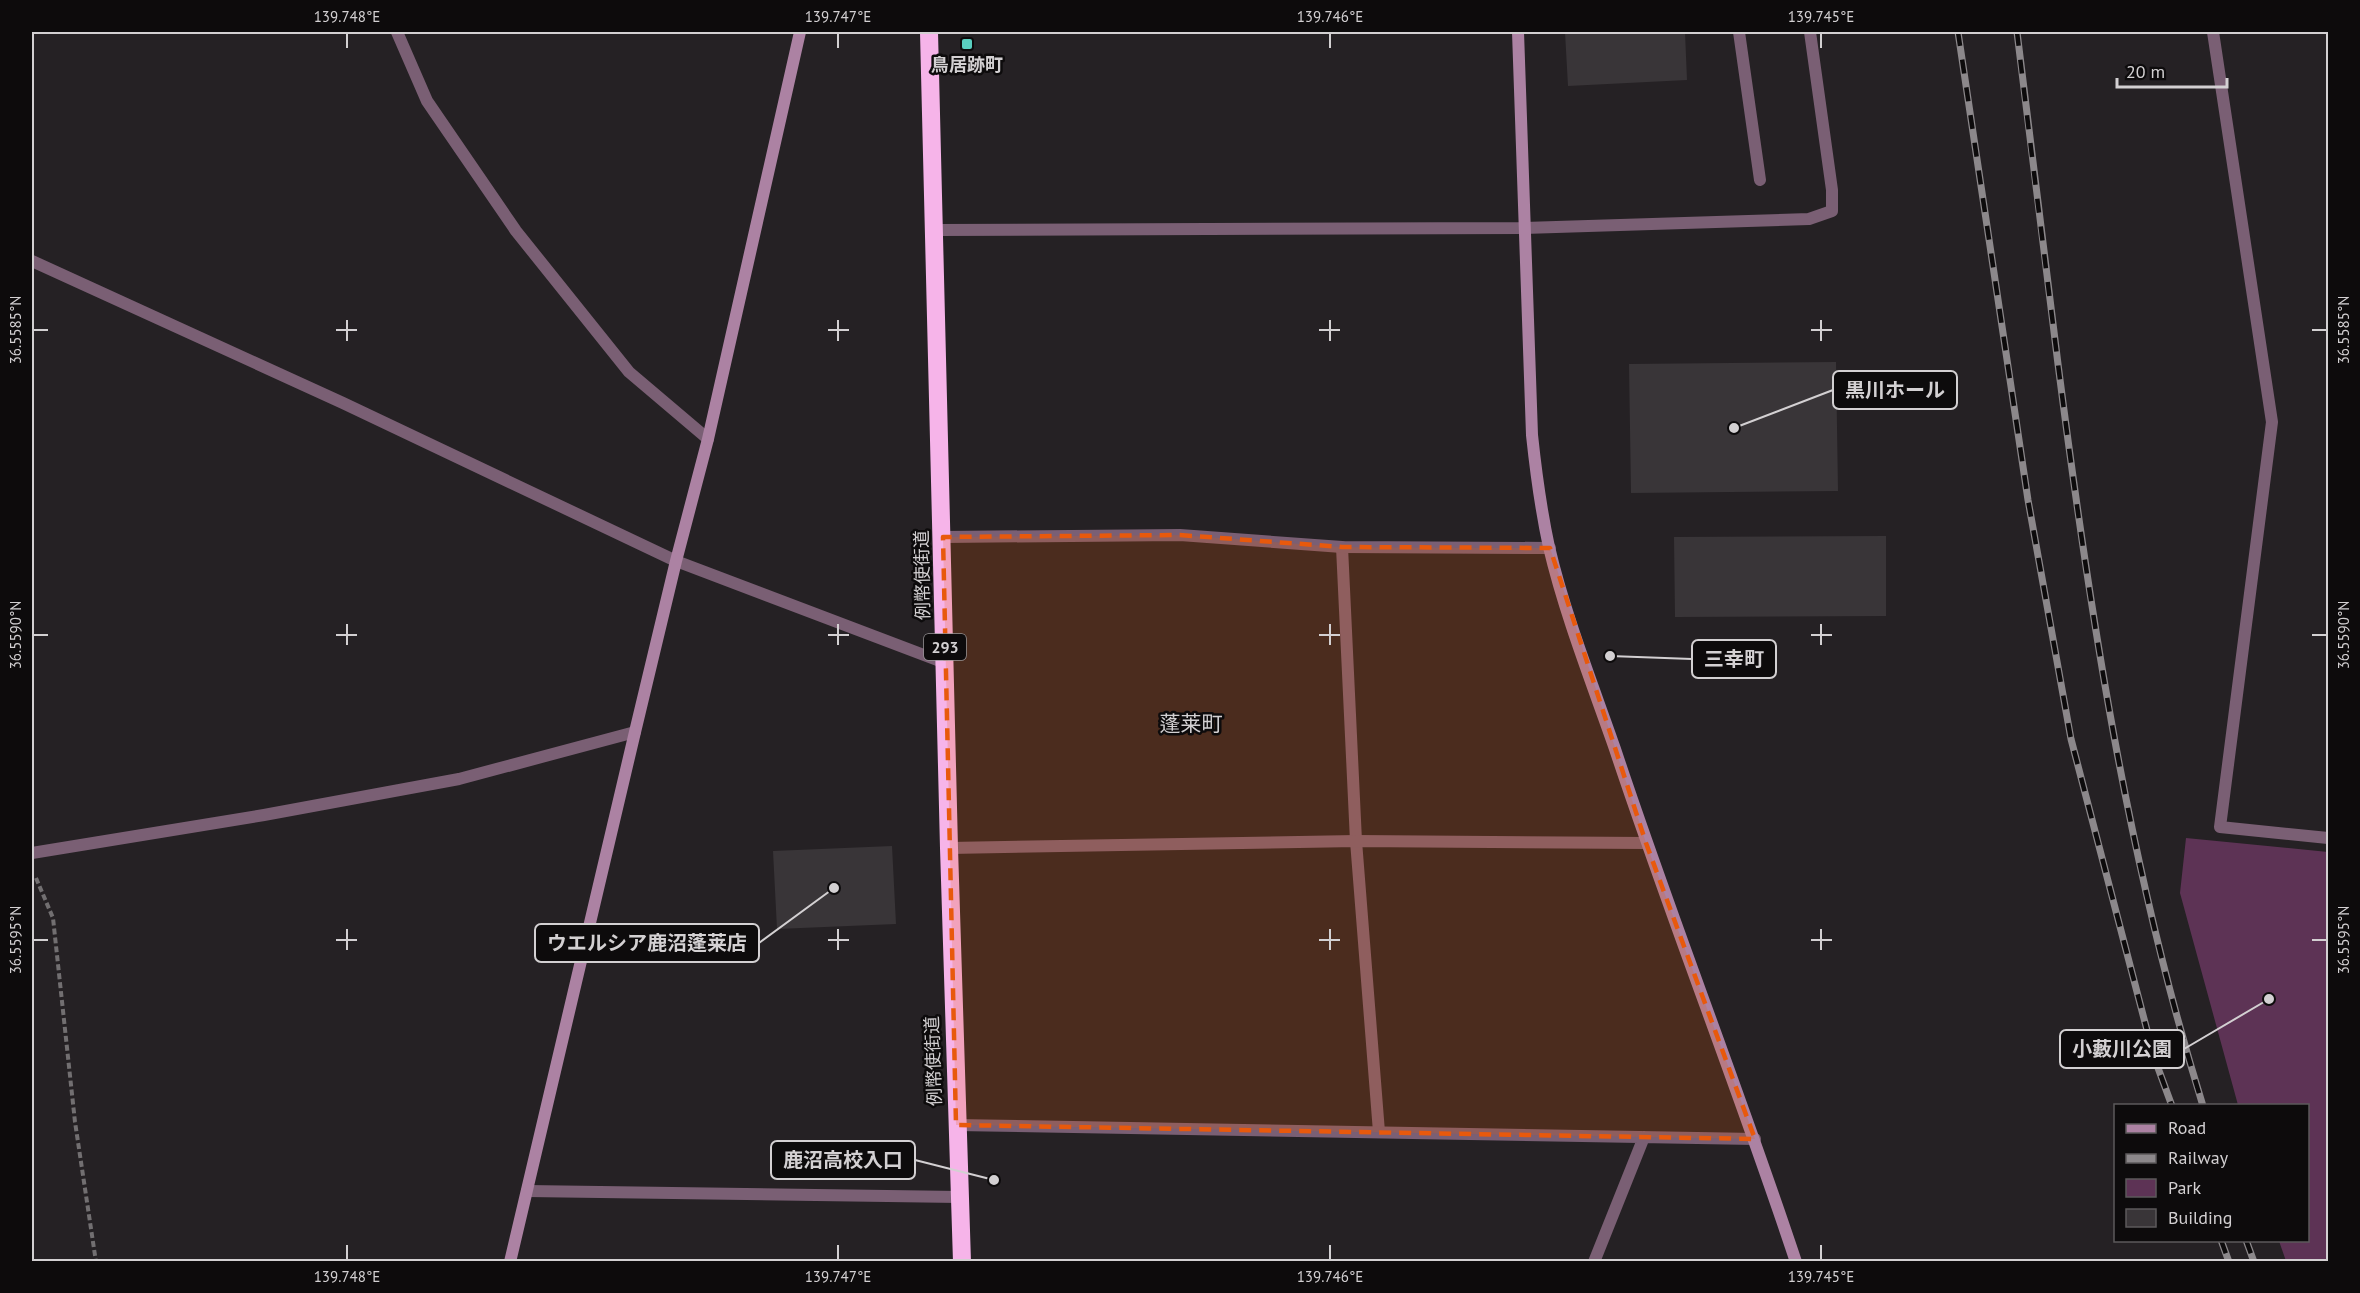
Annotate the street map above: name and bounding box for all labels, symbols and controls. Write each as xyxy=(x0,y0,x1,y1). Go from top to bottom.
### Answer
text: 139.748°E xyxy=(314,7,380,26)
text: 139.747°E xyxy=(805,7,871,26)
text: 139.746°E xyxy=(1297,7,1363,26)
text: 139.745°E xyxy=(1788,7,1854,26)
marker: 鳥居跡町 xyxy=(960,37,974,51)
scale bar xyxy=(2117,51,2226,89)
place label: 鳥居跡町 xyxy=(931,53,1003,76)
text: 20 m xyxy=(2126,60,2165,83)
text: 36.5585°N xyxy=(6,296,25,364)
text: 36.5585°N xyxy=(2334,296,2353,364)
callout: 黒川ホール xyxy=(1833,371,1957,409)
text: 黒川ホール xyxy=(1845,377,1945,403)
street label: 例幣使街道 xyxy=(910,530,934,620)
text: 36.5590°N xyxy=(6,601,25,669)
text: 36.5590°N xyxy=(2334,601,2353,669)
road number: 293 xyxy=(924,634,966,660)
callout: 三幸町 xyxy=(1692,640,1776,678)
text: 三幸町 xyxy=(1704,646,1764,672)
district label: 蓬莱町 xyxy=(1160,710,1223,737)
text: 36.5595°N xyxy=(6,906,25,974)
text: 36.5595°N xyxy=(2334,906,2353,974)
callout: ウエルシア鹿沼蓬莱店 xyxy=(535,924,759,962)
text: ウエルシア鹿沼蓬莱店 xyxy=(547,930,747,956)
street label: 例幣使街道 xyxy=(920,1016,946,1106)
callout: 小藪川公園 xyxy=(2060,1030,2184,1068)
text: 小藪川公園 xyxy=(2072,1036,2172,1062)
legend xyxy=(2114,1104,2309,1242)
text: Road xyxy=(2168,1116,2206,1139)
callout: 鹿沼高校入口 xyxy=(771,1141,915,1179)
text: Railway xyxy=(2168,1146,2229,1169)
text: 鹿沼高校入口 xyxy=(783,1147,903,1173)
text: Park xyxy=(2168,1176,2201,1199)
text: Building xyxy=(2168,1206,2232,1229)
text: 139.748°E xyxy=(314,1267,380,1286)
text: 139.747°E xyxy=(805,1267,871,1286)
text: 139.746°E xyxy=(1297,1267,1363,1286)
text: 139.745°E xyxy=(1788,1267,1854,1286)

